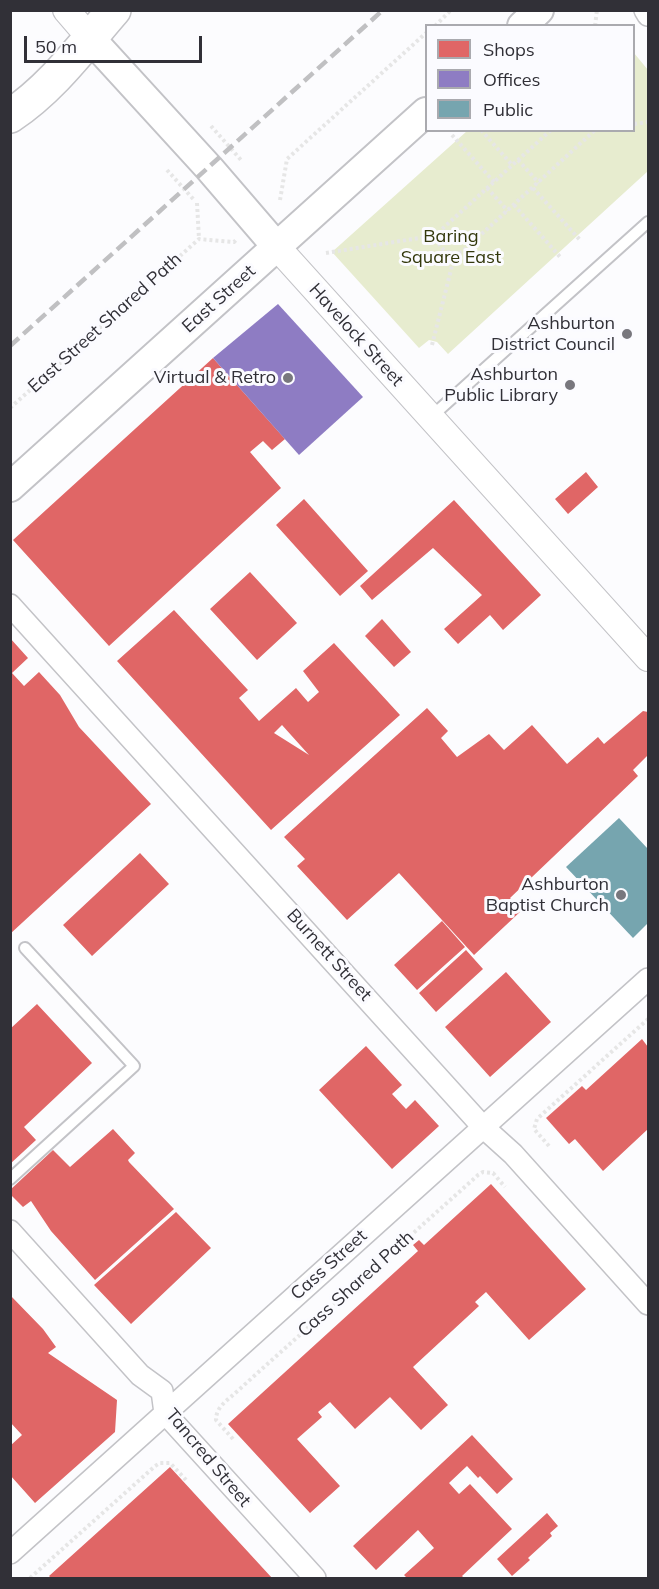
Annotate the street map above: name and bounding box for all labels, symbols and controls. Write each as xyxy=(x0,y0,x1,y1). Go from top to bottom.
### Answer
scale bar xyxy=(27,24,206,62)
legend xyxy=(425,24,635,132)
text: 50 m xyxy=(35,35,77,58)
text: Shops xyxy=(483,38,535,61)
text: Offices xyxy=(483,68,540,91)
text: Public xyxy=(483,98,533,121)
park label: Baring Square East xyxy=(401,226,501,268)
street label: East Street Shared Path xyxy=(24,248,186,398)
street label: East Street xyxy=(178,261,260,337)
street label: Havelock Street xyxy=(304,279,408,391)
place label: Ashburton District Council xyxy=(491,313,615,356)
marker: Ashburton District Council xyxy=(620,327,634,341)
place label: Ashburton Public Library xyxy=(444,364,558,406)
place label: Virtual & Retro xyxy=(154,367,276,389)
marker: Virtual & Retro xyxy=(281,371,295,385)
marker: Ashburton Public Library xyxy=(563,378,577,392)
place label: Ashburton Baptist Church xyxy=(486,874,609,916)
marker: Ashburton Baptist Church xyxy=(614,888,628,902)
street label: Burnett Street xyxy=(282,905,376,1005)
street label: Cass Street xyxy=(286,1225,372,1305)
street label: Cass Shared Path xyxy=(294,1226,418,1342)
street label: Tancred Street xyxy=(161,1405,255,1511)

